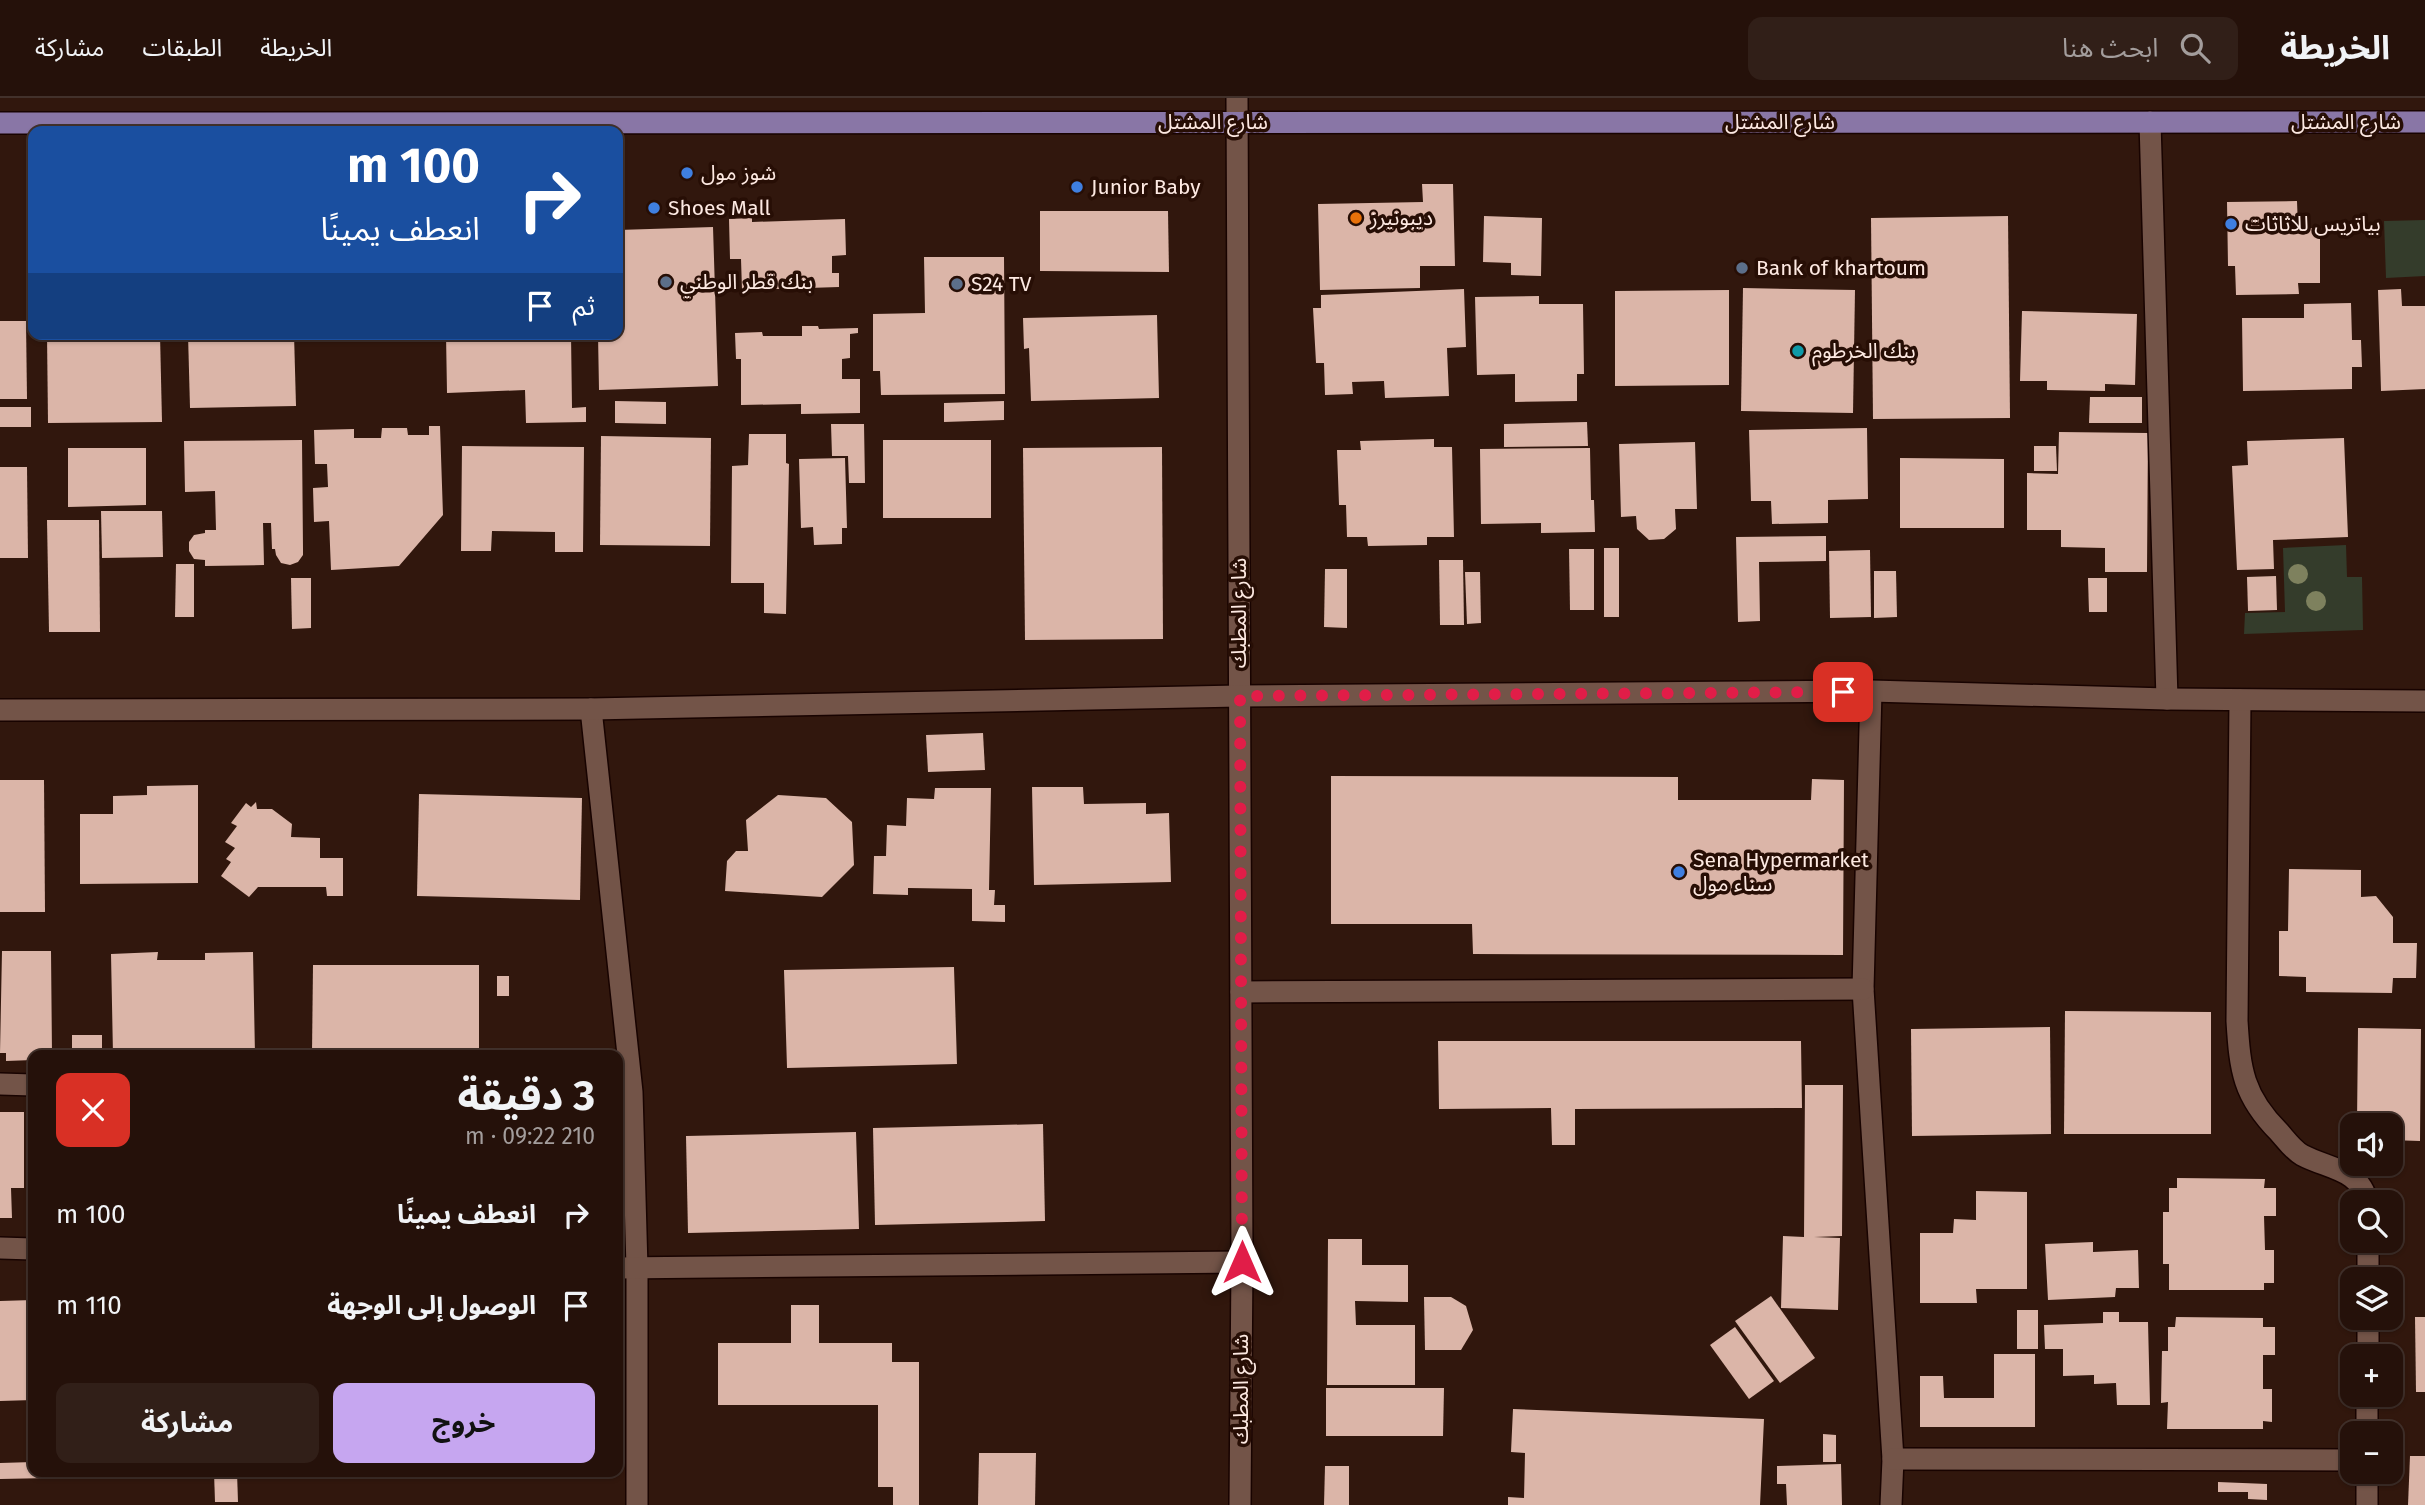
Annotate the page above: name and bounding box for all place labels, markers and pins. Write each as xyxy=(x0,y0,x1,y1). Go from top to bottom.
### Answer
place label: شوز مول xyxy=(701,160,776,186)
marker: شوز مول xyxy=(679,165,695,181)
place label: Junior Baby xyxy=(1091,174,1201,200)
marker: Junior Baby xyxy=(1069,179,1085,195)
place label: Shoes Mall xyxy=(668,195,771,221)
marker: Shoes Mall xyxy=(646,200,662,216)
place label: ديبونيرز xyxy=(1369,205,1433,231)
marker: ديبونيرز xyxy=(1348,210,1364,226)
place label: بياتريس للاثاثات xyxy=(2245,211,2381,237)
marker: بياتريس للاثاثات xyxy=(2223,216,2239,232)
place label: Bank of khartoum xyxy=(1756,255,1926,281)
marker: Bank of khartoum xyxy=(1734,260,1750,276)
place label: بنك قطر الوطني xyxy=(680,269,813,298)
place label: S24 TV xyxy=(971,271,1032,297)
marker: بنك قطر الوطني xyxy=(658,274,674,290)
marker: S24 TV xyxy=(949,276,965,292)
place label: بنك الخرطوم xyxy=(1812,338,1916,367)
marker: بنك الخرطوم xyxy=(1790,343,1806,359)
pin xyxy=(1813,662,1873,722)
place label: Sena Hypermarket سناء مول xyxy=(1693,847,1869,897)
marker: Sena Hypermarket سناء مول xyxy=(1671,864,1687,880)

